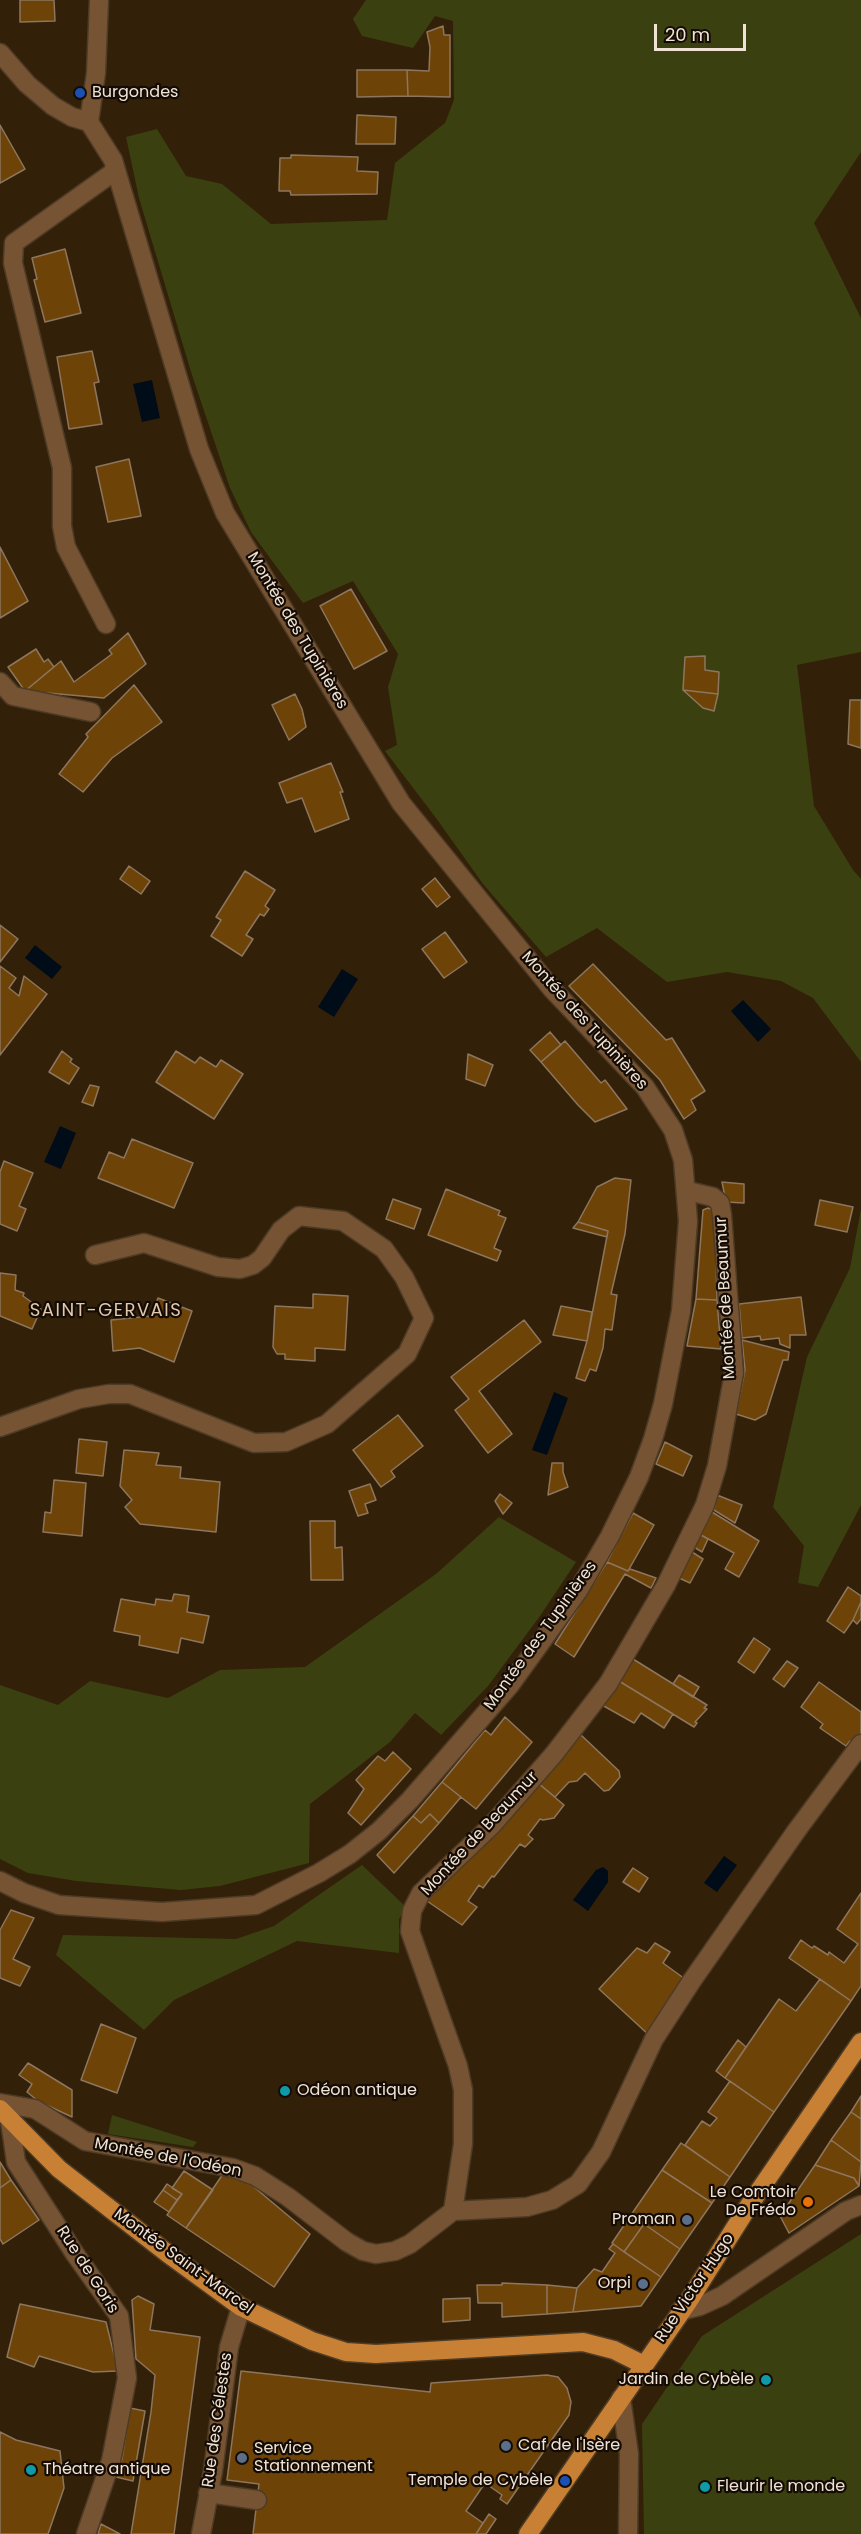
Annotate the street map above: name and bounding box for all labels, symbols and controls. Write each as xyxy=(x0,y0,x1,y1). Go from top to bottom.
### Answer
scale bar xyxy=(657,12,748,50)
text: 20 m xyxy=(665,22,710,47)
place label: Burgondes xyxy=(92,83,178,103)
marker: Burgondes xyxy=(73,86,87,100)
street label: Montée des Tupinières xyxy=(243,549,351,713)
street label: Montée des Tupinières xyxy=(517,948,651,1094)
street label: Montée de Beaumur xyxy=(712,1216,740,1380)
district label: SAINT-GERVAIS xyxy=(30,1300,182,1322)
street label: Montée des Tupinières xyxy=(480,1558,602,1714)
street label: Montée de Beaumur xyxy=(418,1768,542,1900)
place label: Odéon antique xyxy=(297,2081,417,2101)
marker: Odéon antique xyxy=(278,2084,292,2098)
street label: Montée de l'Odéon xyxy=(93,2134,243,2182)
place label: Le Comtoir De Frédo xyxy=(710,2183,796,2221)
marker: Le Comtoir De Frédo xyxy=(801,2195,815,2209)
street label: Montée Saint-Marcel xyxy=(110,2205,256,2319)
place label: Proman xyxy=(612,2210,675,2230)
marker: Proman xyxy=(680,2213,694,2227)
street label: Rue de Goris xyxy=(52,2223,122,2317)
street label: Rue Victor Hugo xyxy=(651,2230,739,2346)
place label: Orpi xyxy=(598,2274,631,2294)
marker: Orpi xyxy=(636,2277,650,2291)
street label: Rue des Célestes xyxy=(199,2351,237,2489)
place label: Jardin de Cybèle xyxy=(619,2370,754,2390)
marker: Jardin de Cybèle xyxy=(759,2373,773,2387)
place label: Caf de l'Isère xyxy=(518,2436,620,2456)
place label: Service Stationnement xyxy=(254,2439,373,2477)
marker: Caf de l'Isère xyxy=(499,2439,513,2453)
marker: Service Stationnement xyxy=(235,2451,249,2465)
place label: Théatre antique xyxy=(43,2460,170,2480)
marker: Théatre antique xyxy=(24,2463,38,2477)
place label: Temple de Cybèle xyxy=(408,2471,553,2491)
marker: Temple de Cybèle xyxy=(558,2474,572,2488)
place label: Fleurir le monde xyxy=(717,2477,845,2497)
marker: Fleurir le monde xyxy=(698,2480,712,2494)

